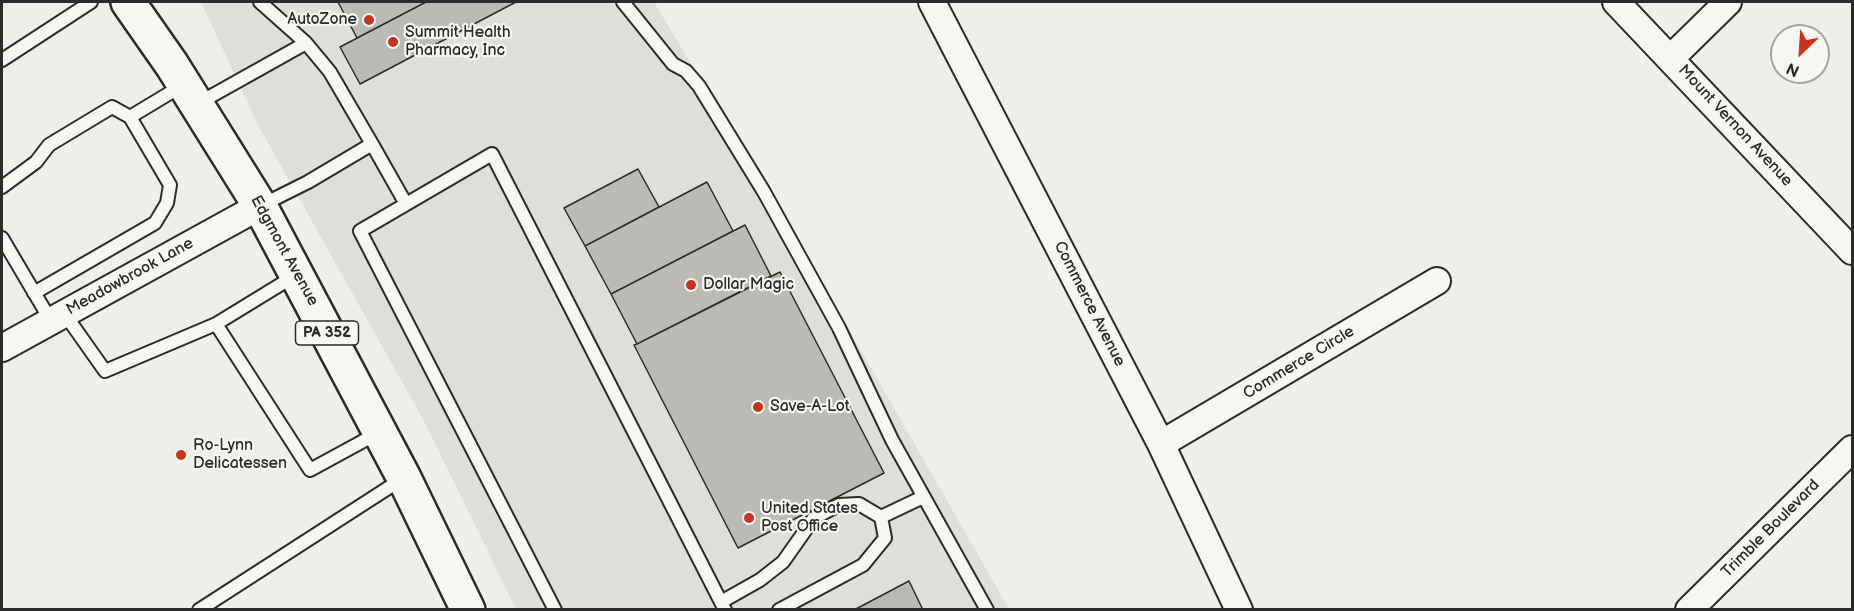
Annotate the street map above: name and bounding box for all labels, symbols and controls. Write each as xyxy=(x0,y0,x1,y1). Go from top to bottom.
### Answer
place label: AutoZone xyxy=(288,10,357,30)
marker: AutoZone xyxy=(362,13,376,27)
place label: Summit Health Pharmacy, Inc xyxy=(405,23,511,61)
north arrow xyxy=(1770,24,1830,84)
marker: Summit Health Pharmacy, Inc xyxy=(386,35,400,49)
text: N xyxy=(1784,58,1802,80)
street label: Mount Vernon Avenue xyxy=(1674,61,1796,191)
street label: Edgmont Avenue xyxy=(246,192,322,310)
street label: Meadowbrook Lane xyxy=(63,234,197,320)
street label: Commerce Avenue xyxy=(1049,238,1129,370)
place label: Dollar Magic xyxy=(703,275,794,295)
marker: Dollar Magic xyxy=(684,278,698,292)
road number: PA 352 xyxy=(296,321,358,345)
street label: Commerce Circle xyxy=(1240,322,1358,404)
place label: Save-A-Lot xyxy=(770,397,850,417)
marker: Save-A-Lot xyxy=(751,400,765,414)
place label: Ro-Lynn Delicatessen xyxy=(193,436,287,474)
marker: Ro-Lynn Delicatessen xyxy=(174,448,188,462)
street label: Trimble Boulevard xyxy=(1718,476,1824,582)
place label: United States Post Office xyxy=(761,499,858,537)
marker: United States Post Office xyxy=(742,511,756,525)

